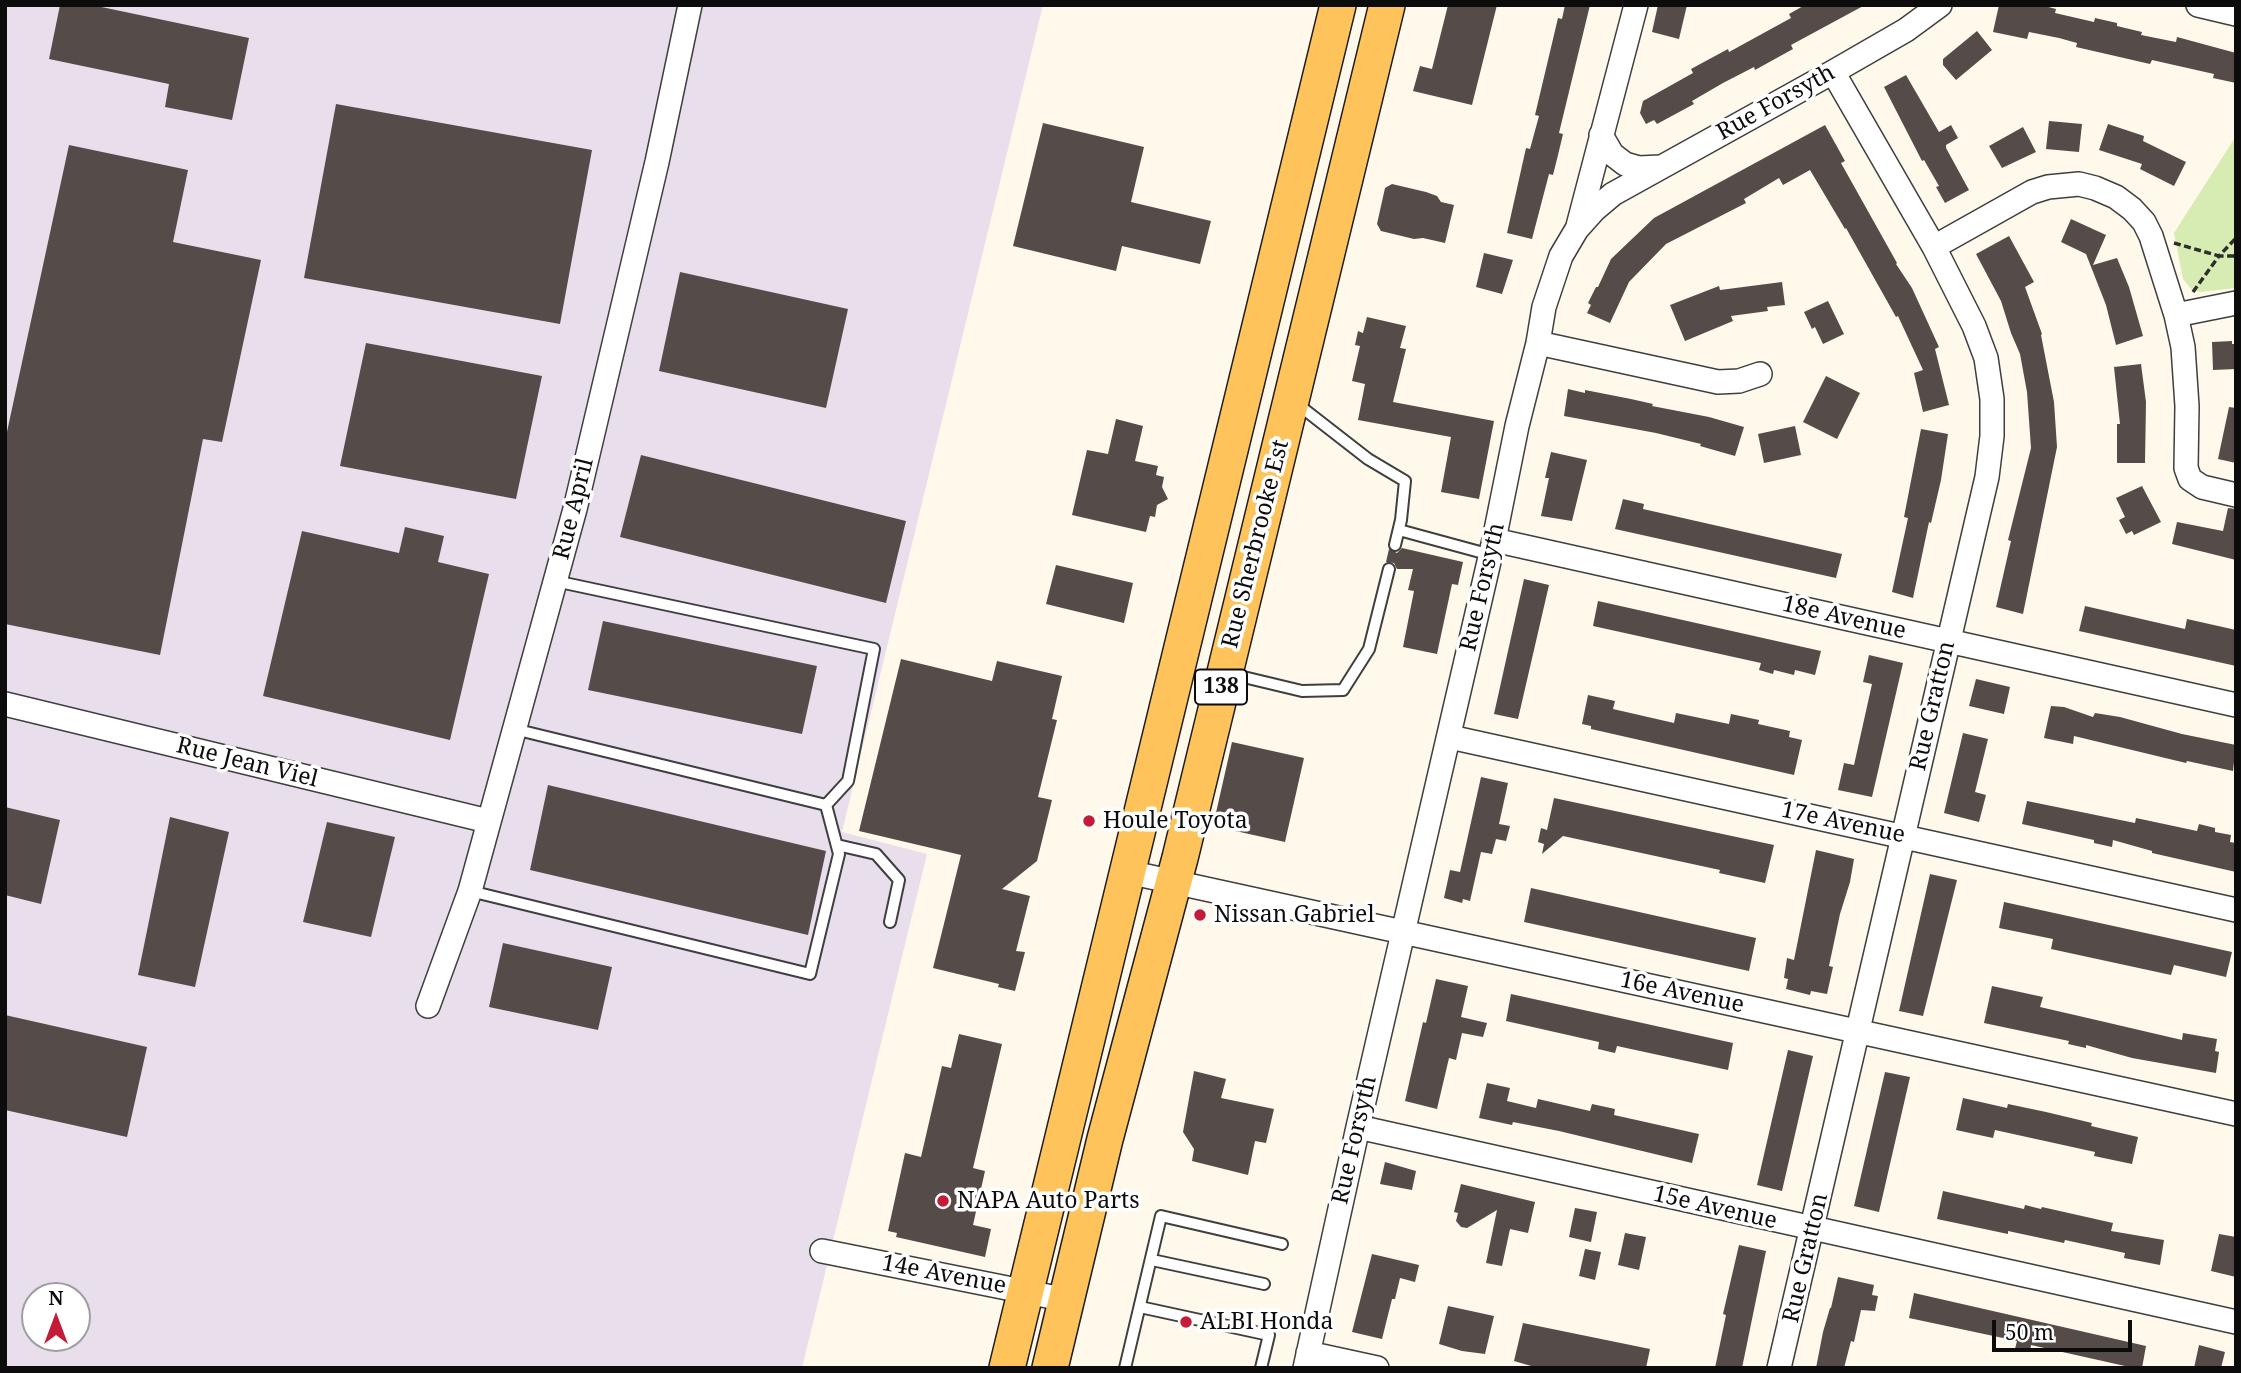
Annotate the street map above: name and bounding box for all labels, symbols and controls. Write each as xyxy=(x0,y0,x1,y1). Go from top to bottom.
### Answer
street label: Rue Forsyth xyxy=(1712,59,1840,147)
street label: Rue Sherbrooke Est xyxy=(1217,437,1295,651)
street label: Rue April xyxy=(548,455,600,563)
street label: Rue Forsyth xyxy=(1455,520,1511,654)
street label: 18e Avenue xyxy=(1779,590,1909,646)
street label: Rue Gratton xyxy=(1905,639,1961,773)
road number: 138 xyxy=(1195,670,1247,704)
street label: Rue Jean Viel xyxy=(174,732,320,794)
street label: 17e Avenue xyxy=(1778,796,1908,850)
place label: Houle Toyota xyxy=(1103,807,1248,835)
marker: Houle Toyota xyxy=(1081,813,1097,829)
place label: Nissan Gabriel xyxy=(1214,901,1375,929)
marker: Nissan Gabriel xyxy=(1192,907,1208,923)
street label: 16e Avenue xyxy=(1617,966,1747,1020)
street label: Rue Forsyth xyxy=(1327,1073,1383,1207)
street label: 15e Avenue xyxy=(1650,1180,1780,1236)
place label: NAPA Auto Parts xyxy=(957,1187,1140,1215)
street label: Rue Gratton xyxy=(1778,1191,1834,1325)
marker: NAPA Auto Parts xyxy=(935,1193,951,1209)
street label: 14e Avenue xyxy=(879,1249,1009,1301)
north arrow xyxy=(21,1282,91,1352)
text: N xyxy=(49,1285,63,1311)
scale bar xyxy=(1996,1306,2136,1350)
place label: ALBI Honda xyxy=(1200,1308,1333,1336)
marker: ALBI Honda xyxy=(1178,1314,1194,1330)
text: 50 m xyxy=(2005,1318,2054,1346)

